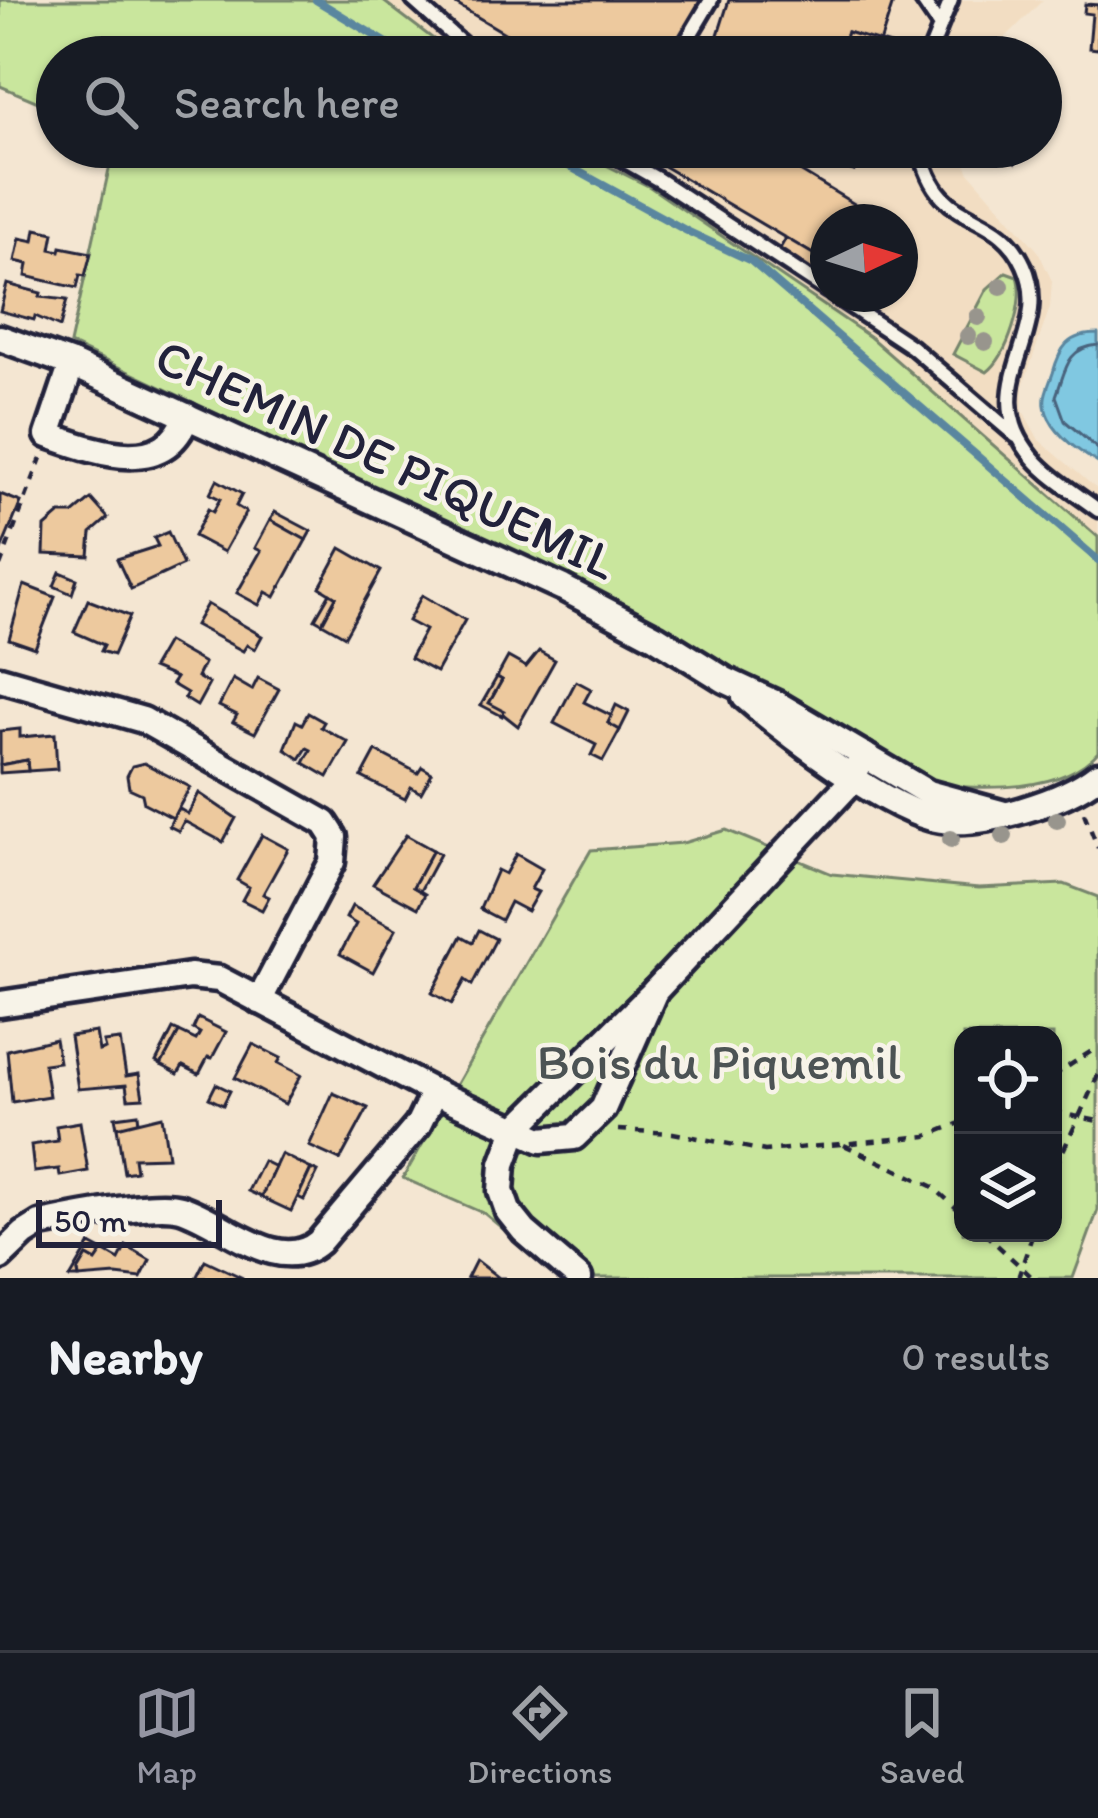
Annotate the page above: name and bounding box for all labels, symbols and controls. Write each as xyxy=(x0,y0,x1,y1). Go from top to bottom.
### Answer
search box xyxy=(36,36,1062,168)
icon: search xyxy=(78,69,144,135)
text: Search here xyxy=(174,75,400,129)
north arrow xyxy=(810,204,918,312)
street label: CHEMIN DE PIQUEMIL xyxy=(146,325,626,593)
map controls xyxy=(954,1026,1062,1242)
button: locate xyxy=(954,1026,1062,1134)
park label: Bois du Piquemil xyxy=(537,1031,901,1092)
button: layers xyxy=(954,1134,1062,1242)
scale bar xyxy=(36,1194,222,1247)
text: 50 m xyxy=(54,1201,127,1240)
text: Nearby xyxy=(48,1326,203,1387)
text: 0 results xyxy=(901,1333,1050,1380)
tab: Map xyxy=(134,1680,200,1791)
tab: Directions xyxy=(467,1680,612,1791)
tab: Saved xyxy=(880,1680,964,1791)

